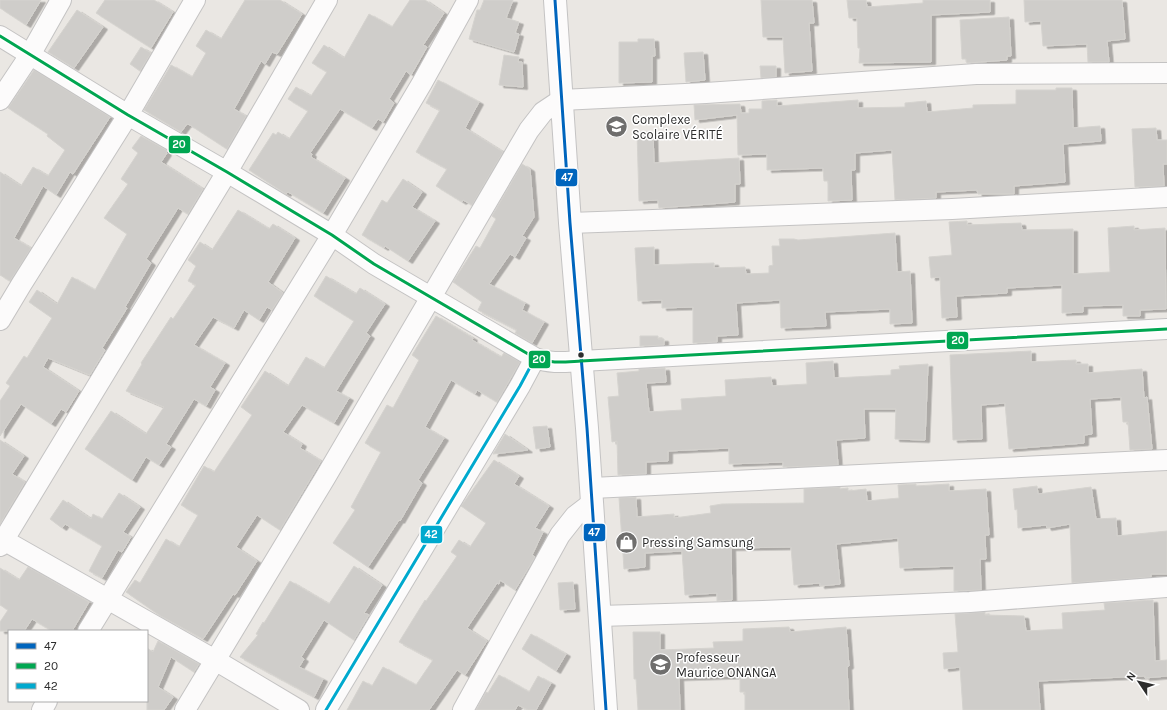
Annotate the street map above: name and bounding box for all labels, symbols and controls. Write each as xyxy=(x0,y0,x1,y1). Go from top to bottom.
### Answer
place label: Complexe Scolaire VÉRITÉ xyxy=(632,112,723,142)
school or university icon: Complexe Scolaire VÉRITÉ xyxy=(603,113,629,139)
line badge: 20 xyxy=(168,135,191,154)
text: 20 xyxy=(172,138,186,151)
line badge: 47 xyxy=(555,168,578,187)
text: 47 xyxy=(561,171,574,184)
line badge: 20 xyxy=(946,331,969,350)
text: 20 xyxy=(951,334,965,347)
line badge: 20 xyxy=(528,350,551,369)
unlabelled marker xyxy=(576,350,586,360)
text: 20 xyxy=(532,353,546,366)
line badge: 47 xyxy=(583,523,606,542)
line badge: 42 xyxy=(420,525,443,544)
text: 47 xyxy=(588,526,601,539)
text: 42 xyxy=(424,528,438,541)
shop icon: Pressing Samsung xyxy=(614,529,640,555)
place label: Pressing Samsung xyxy=(642,535,754,550)
legend xyxy=(8,630,148,702)
text: 47 xyxy=(44,639,57,653)
place label: Professeur Maurice ONANGA xyxy=(676,650,777,680)
school or university icon: Professeur Maurice ONANGA xyxy=(647,651,673,677)
text: 20 xyxy=(44,659,58,673)
north arrow xyxy=(1119,662,1159,702)
text: N xyxy=(1124,670,1139,684)
text: 42 xyxy=(44,679,58,693)

